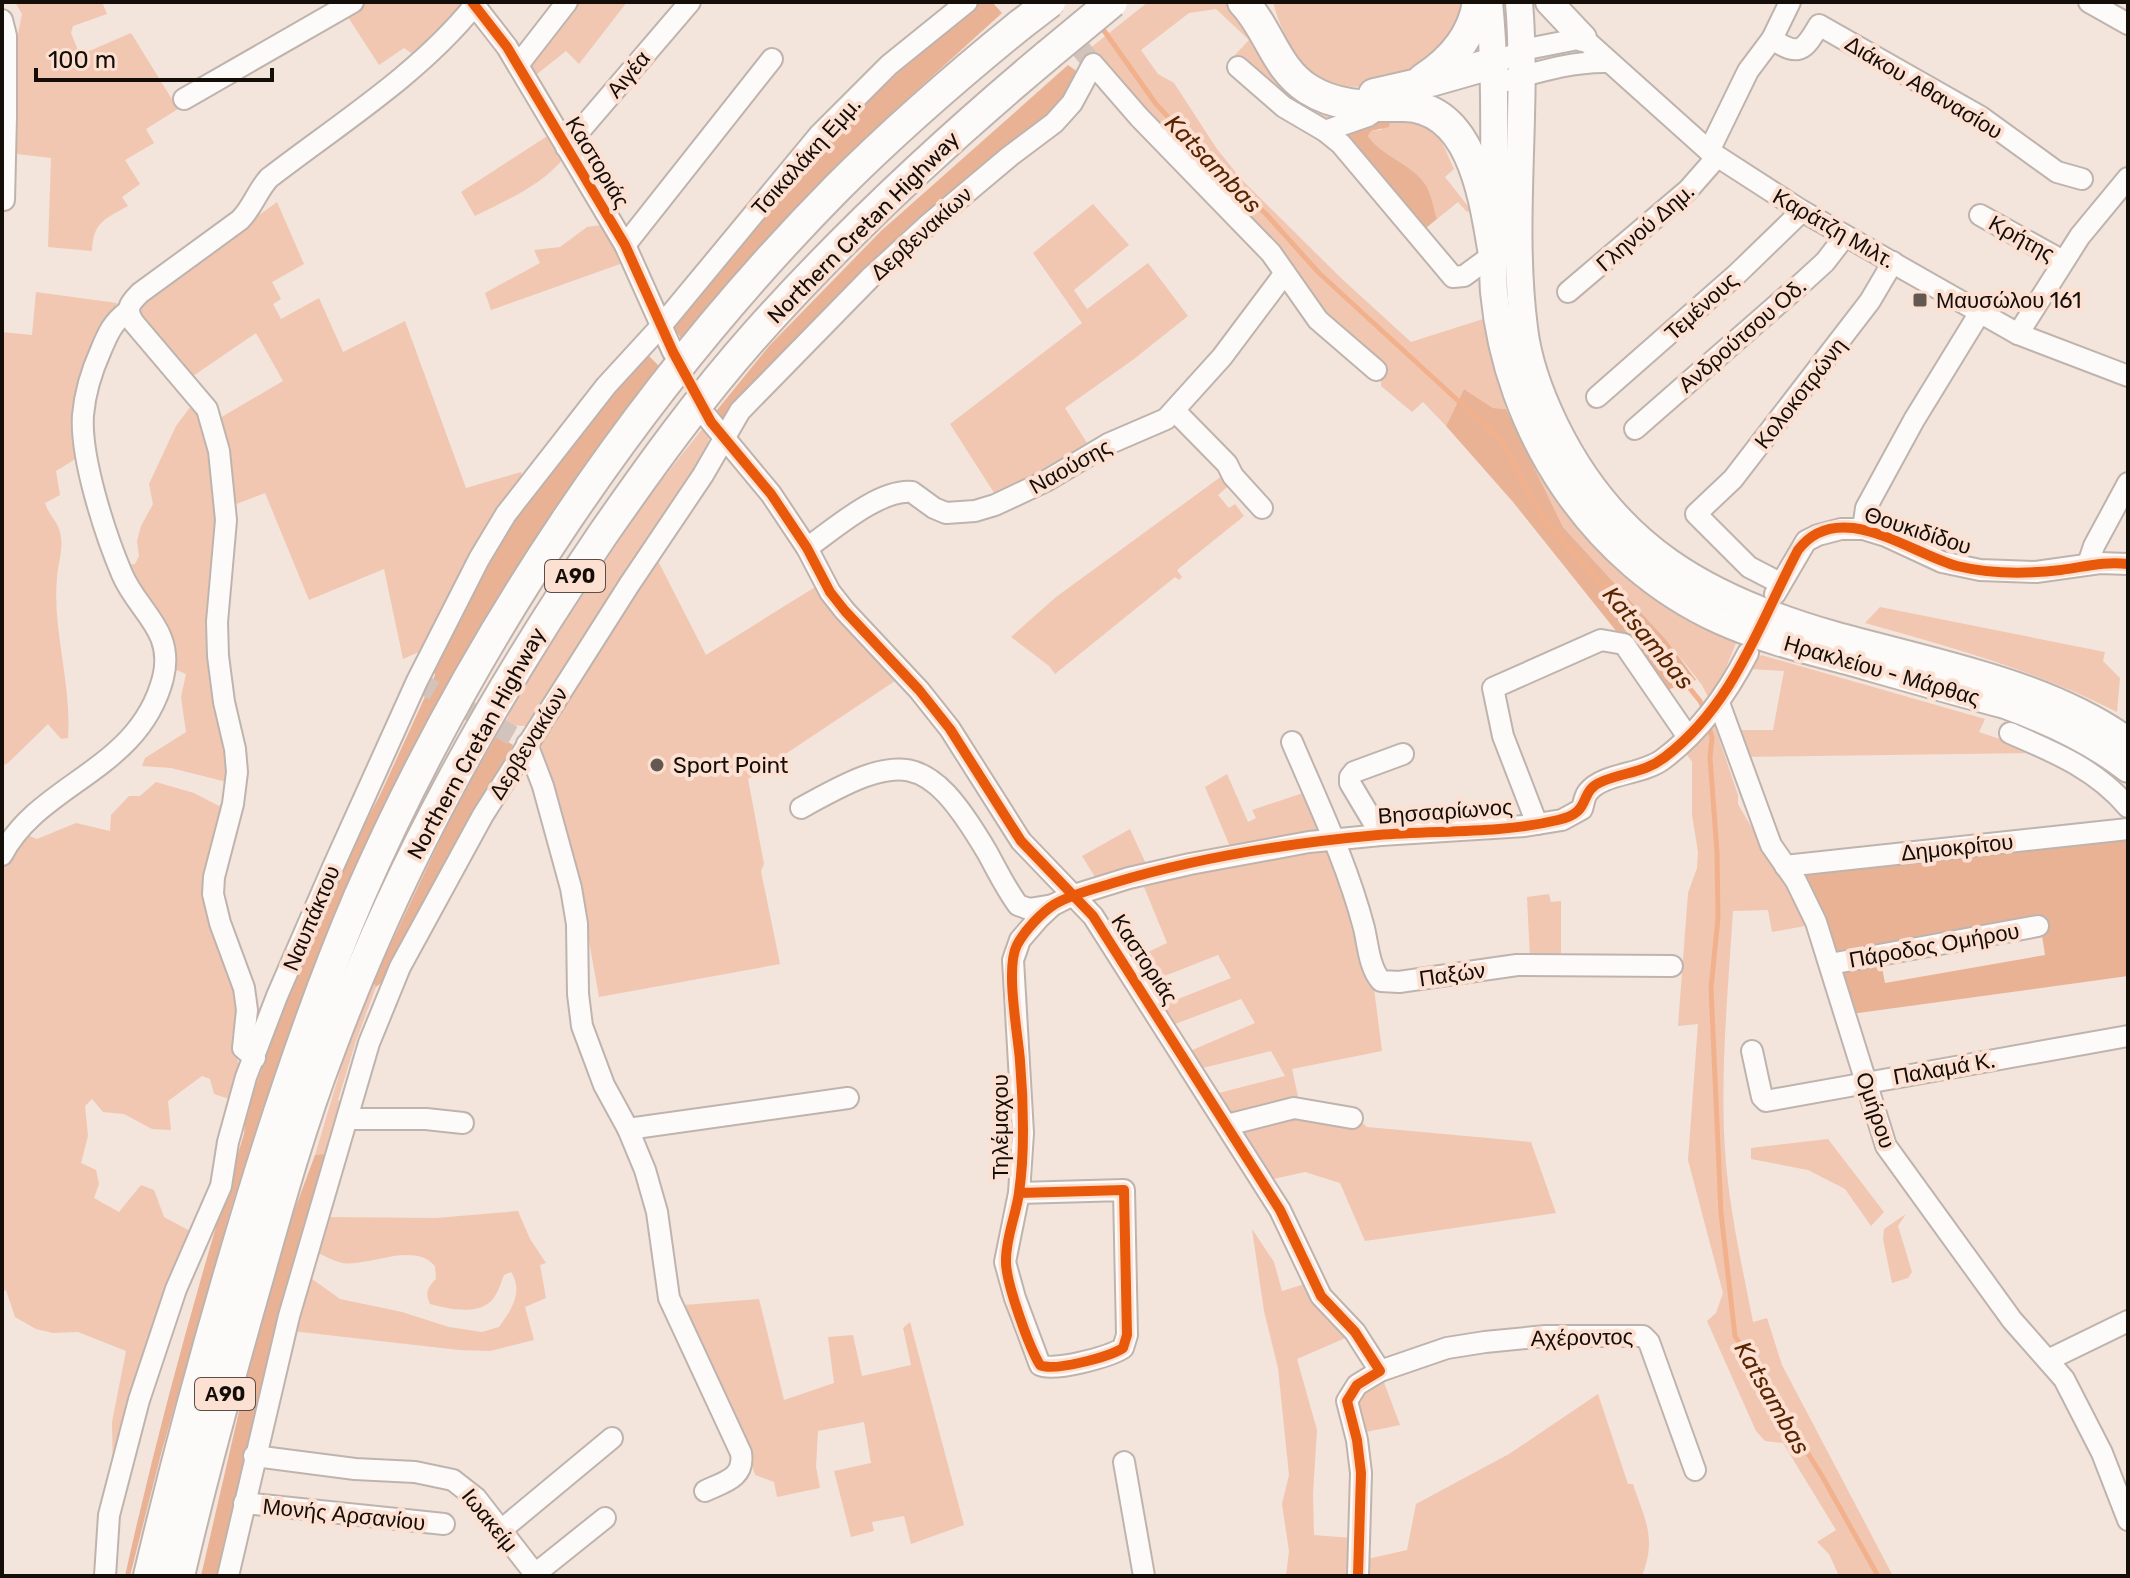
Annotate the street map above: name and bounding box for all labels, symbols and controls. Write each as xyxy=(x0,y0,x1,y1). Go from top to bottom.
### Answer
street label: Διάκου Αθανασίου xyxy=(1840,30,2007,145)
scale bar xyxy=(36,32,272,82)
street label: Αιγέα xyxy=(601,45,656,103)
text: 100 m xyxy=(48,46,116,74)
street label: Τσικαλάκη Εμμ. xyxy=(746,91,867,221)
water label: Katsambas xyxy=(1159,109,1267,219)
street label: Καστοριάς xyxy=(560,112,635,213)
street label: Northern Cretan Highway xyxy=(762,126,965,329)
street label: Γληνού Δημ. xyxy=(1591,177,1700,277)
street label: Δερβενακίων xyxy=(865,181,978,286)
street label: Καράτζη Μιλτ. xyxy=(1768,183,1899,274)
street label: Κρήτης xyxy=(1984,209,2059,267)
street label: Τεμένους xyxy=(1659,267,1744,346)
street label: Ανδρούτσου Οδ. xyxy=(1673,272,1812,398)
place label: Μαυσώλου 161 xyxy=(1936,287,2081,314)
marker: Μαυσώλου 161 xyxy=(1911,291,1929,309)
street label: Κολοκοτρώνη xyxy=(1749,332,1852,454)
street label: Ναούσης xyxy=(1025,433,1116,500)
street label: Θουκιδίδου xyxy=(1861,500,1975,560)
road number: Α90 xyxy=(545,560,605,592)
water label: Katsambas xyxy=(1597,581,1699,695)
street label: Northern Cretan Highway xyxy=(401,623,552,864)
street label: Ηρακλείου - Μάρθας xyxy=(1781,630,1983,711)
street label: Δερβενακίων xyxy=(483,682,574,804)
place label: Sport Point xyxy=(673,752,789,779)
marker: Sport Point xyxy=(648,756,666,774)
street label: Βησσαρίωνος xyxy=(1377,793,1513,830)
street label: Δημοκρίτου xyxy=(1900,828,2015,867)
street label: Ναυπάκτου xyxy=(277,861,346,975)
street label: Καστοριάς xyxy=(1105,909,1184,1009)
street label: Πάροδος Ομήρου xyxy=(1847,917,2021,974)
street label: Παξών xyxy=(1417,956,1487,993)
street label: Παλαμά Κ. xyxy=(1891,1046,1997,1091)
street label: Ομήρου xyxy=(1850,1069,1901,1152)
street label: Τηλέμαχου xyxy=(987,1074,1014,1180)
street label: Αχέροντος xyxy=(1530,1323,1634,1352)
water label: Katsambas xyxy=(1728,1337,1816,1459)
road number: Α90 xyxy=(195,1378,255,1410)
street label: Ιωακείμ xyxy=(456,1483,524,1558)
street label: Μονής Αρσανίου xyxy=(261,1493,427,1536)

